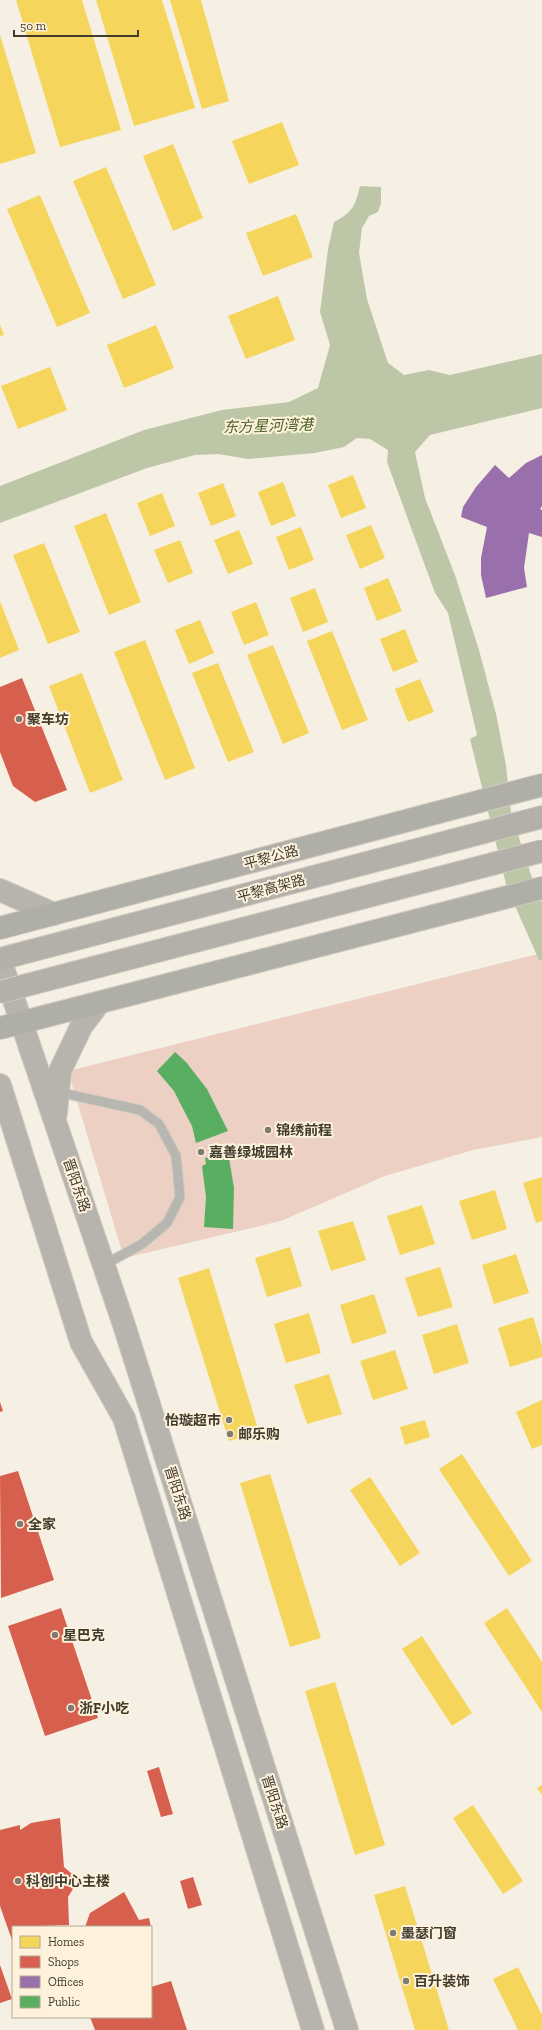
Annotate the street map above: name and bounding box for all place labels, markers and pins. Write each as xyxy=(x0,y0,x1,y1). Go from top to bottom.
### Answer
place label: 聚车坊 xyxy=(27,711,69,728)
marker: 聚车坊 xyxy=(14,714,24,724)
place label: 锦绣前程 xyxy=(276,1122,332,1139)
marker: 锦绣前程 xyxy=(263,1125,273,1135)
place label: 嘉善绿城园林 xyxy=(209,1144,293,1161)
marker: 嘉善绿城园林 xyxy=(196,1147,206,1157)
place label: 怡璇超市 xyxy=(165,1412,221,1429)
marker: 怡璇超市 xyxy=(224,1415,234,1425)
place label: 邮乐购 xyxy=(238,1426,280,1443)
marker: 邮乐购 xyxy=(225,1429,235,1439)
place label: 全家 xyxy=(28,1516,56,1533)
marker: 全家 xyxy=(15,1519,25,1529)
place label: 星巴克 xyxy=(63,1627,105,1644)
marker: 星巴克 xyxy=(50,1630,60,1640)
place label: 浙F小吃 xyxy=(79,1700,129,1717)
marker: 浙F小吃 xyxy=(66,1703,76,1713)
place label: 科创中心主楼 xyxy=(26,1873,110,1890)
marker: 科创中心主楼 xyxy=(13,1876,23,1886)
place label: 墨瑟门窗 xyxy=(401,1925,457,1942)
marker: 墨瑟门窗 xyxy=(388,1928,398,1938)
place label: 百升装饰 xyxy=(414,1973,470,1990)
marker: 百升装饰 xyxy=(401,1976,411,1986)

